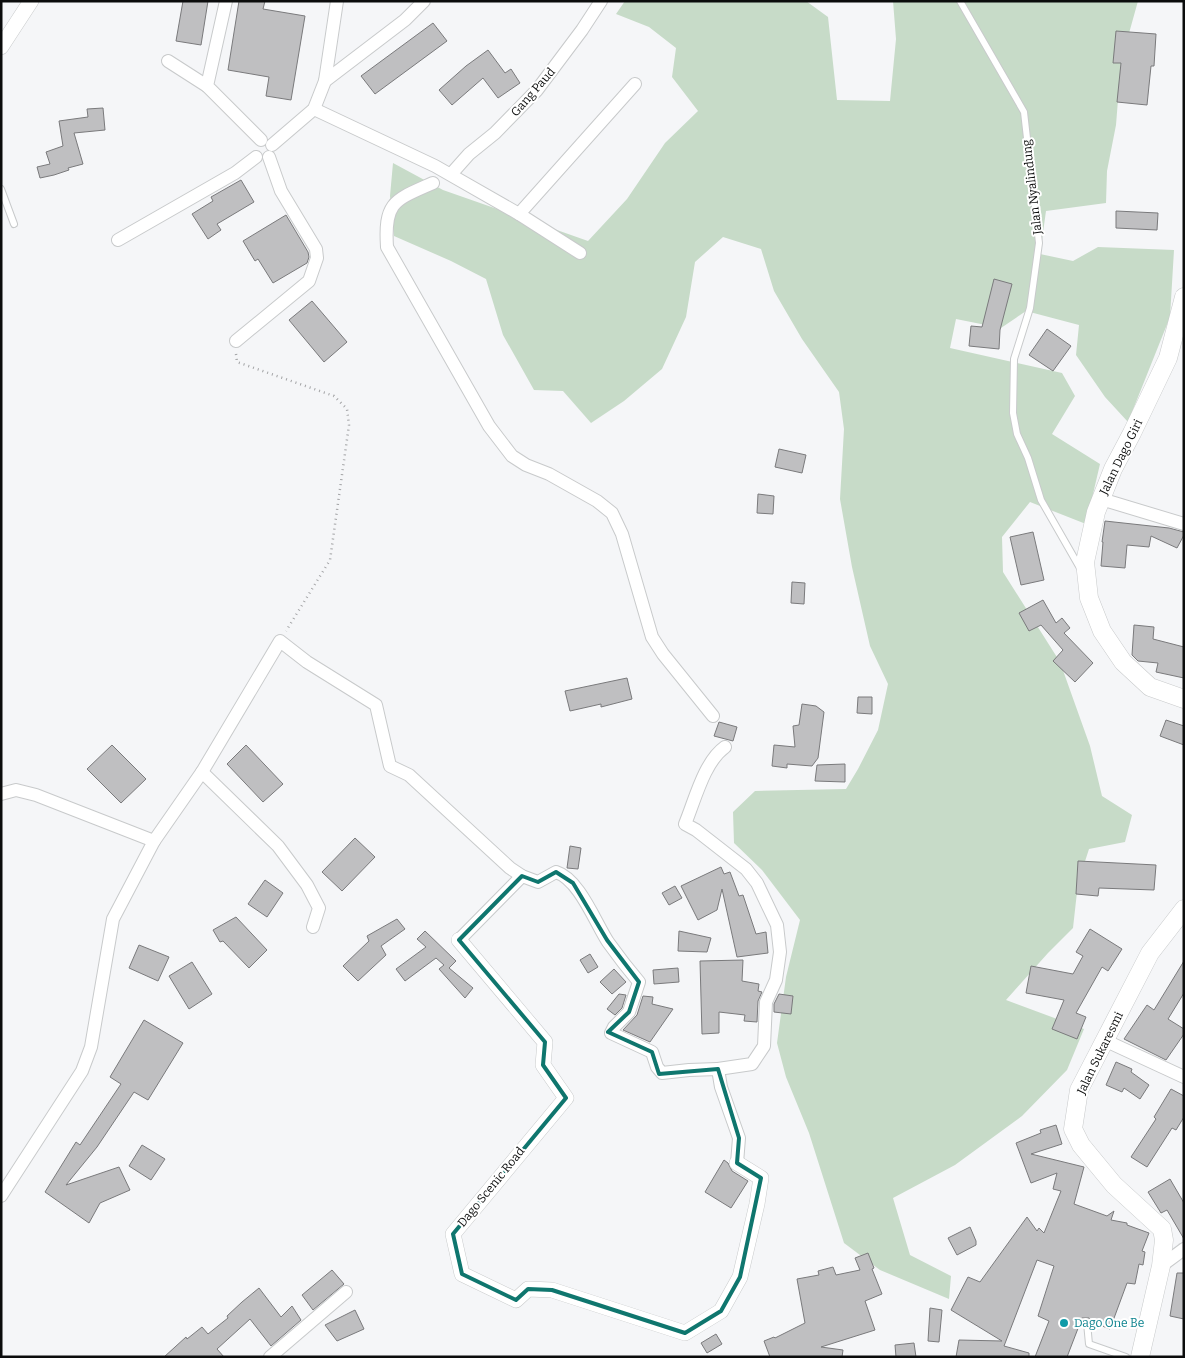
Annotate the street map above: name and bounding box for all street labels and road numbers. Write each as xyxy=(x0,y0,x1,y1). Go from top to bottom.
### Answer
street label: Gang Paud xyxy=(508,65,558,119)
street label: Jalan Nyalindung xyxy=(1019,138,1045,236)
street label: Jalan Dago Giri xyxy=(1096,417,1145,498)
street label: Jalan Sukaresmi xyxy=(1074,1009,1126,1097)
street label: Dago Scenic Road xyxy=(455,1144,527,1230)

